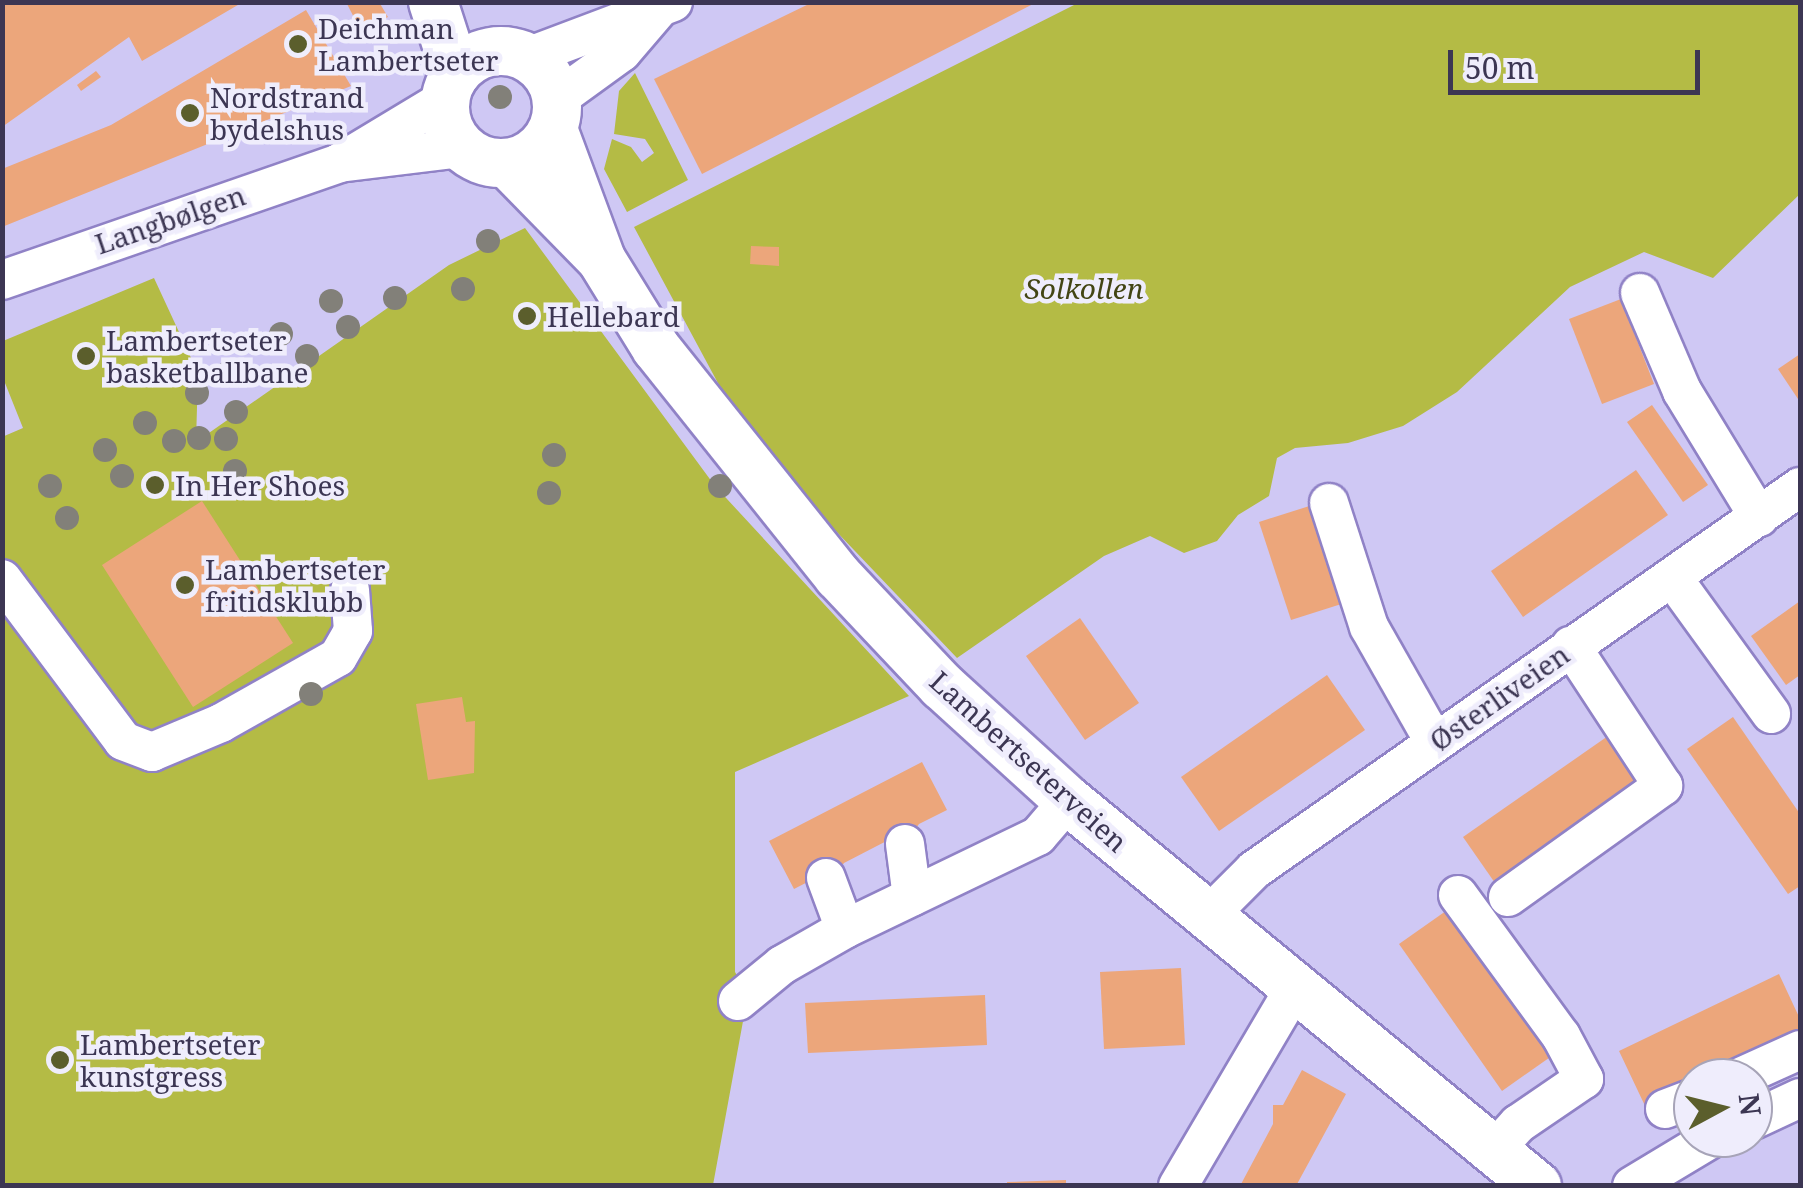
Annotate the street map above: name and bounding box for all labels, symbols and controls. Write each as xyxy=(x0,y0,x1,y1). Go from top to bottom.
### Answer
place label: Deichman Lambertseter xyxy=(318,11,499,77)
scale bar xyxy=(1453,30,1706,92)
marker: Deichman Lambertseter xyxy=(287,33,309,55)
text: 50 m xyxy=(1465,47,1535,88)
place label: Nordstrand bydelshus xyxy=(210,80,364,146)
marker: Nordstrand bydelshus xyxy=(179,102,201,124)
street label: Langbølgen xyxy=(91,178,249,260)
park label: Solkollen xyxy=(1025,271,1143,305)
place label: Hellebard xyxy=(547,299,680,333)
marker: Hellebard xyxy=(516,305,538,327)
place label: Lambertseter basketballbane xyxy=(106,323,309,389)
marker: Lambertseter basketballbane xyxy=(75,345,97,367)
place label: In Her Shoes xyxy=(175,468,345,502)
marker: In Her Shoes xyxy=(144,474,166,496)
place label: Lambertseter fritidsklubb xyxy=(205,552,386,618)
marker: Lambertseter fritidsklubb xyxy=(174,574,196,596)
street label: Østerliveien xyxy=(1423,637,1575,757)
street label: Lambertseterveien xyxy=(923,664,1135,858)
place label: Lambertseter kunstgress xyxy=(80,1027,261,1093)
marker: Lambertseter kunstgress xyxy=(49,1049,71,1071)
north arrow xyxy=(1673,1058,1773,1158)
text: N xyxy=(1731,1091,1771,1118)

